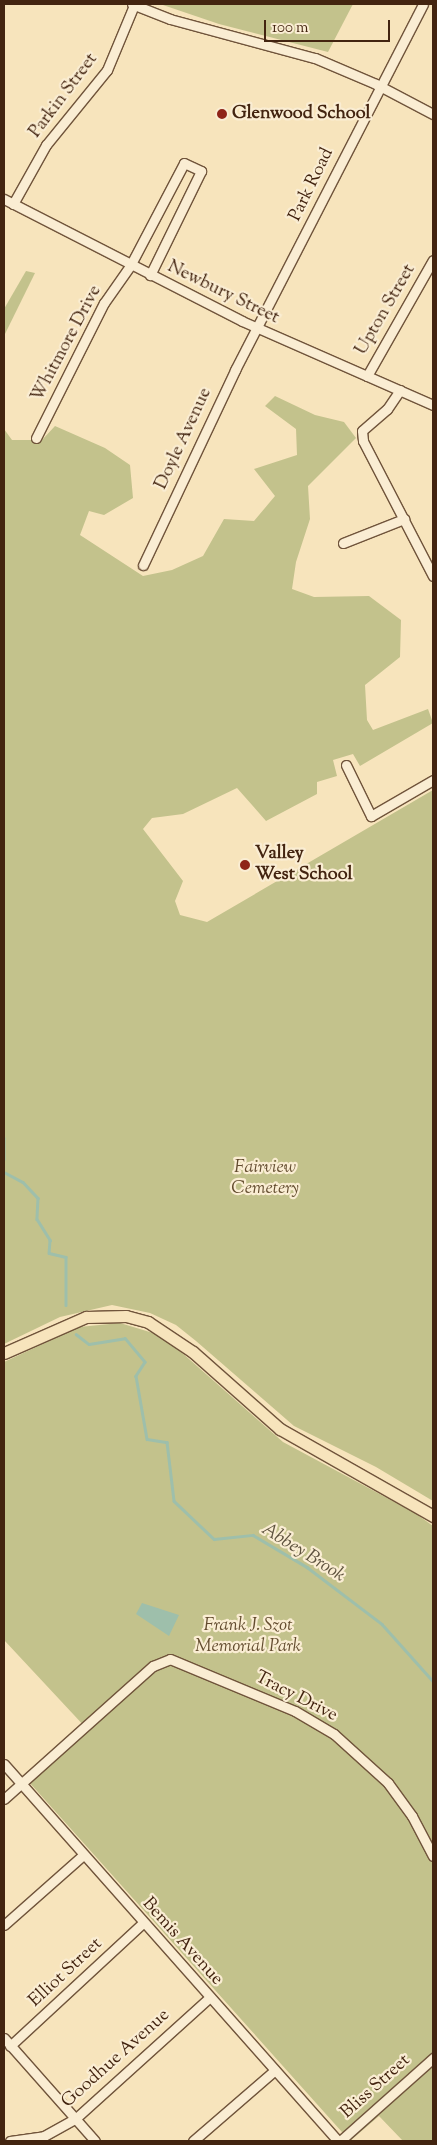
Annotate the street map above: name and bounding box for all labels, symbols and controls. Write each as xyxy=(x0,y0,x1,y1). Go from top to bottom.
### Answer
scale bar xyxy=(267,10,393,42)
text: 100 m xyxy=(272,18,308,39)
street label: Parkin Street xyxy=(25,49,103,143)
place label: Glenwood School xyxy=(232,103,370,125)
marker: Glenwood School xyxy=(216,108,228,120)
street label: Park Road xyxy=(285,145,339,225)
street label: Newbury Street xyxy=(164,257,282,329)
street label: Upton Street xyxy=(351,261,421,359)
street label: Whitmore Drive xyxy=(27,282,107,406)
street label: Doyle Avenue xyxy=(151,385,217,493)
place label: Valley West School xyxy=(255,844,352,886)
marker: Valley West School xyxy=(239,859,251,871)
park label: Fairview Cemetery xyxy=(231,1158,299,1200)
water label: Abbey Brook xyxy=(257,1518,349,1588)
park label: Frank J. Szot Memorial Park xyxy=(195,1616,301,1658)
street label: Tracy Drive xyxy=(251,1667,341,1727)
street label: Bemis Avenue xyxy=(137,1894,227,1990)
street label: Elliot Street xyxy=(25,1934,107,2012)
street label: Goodhue Avenue xyxy=(58,2005,174,2113)
street label: Bliss Street xyxy=(337,2050,415,2124)

